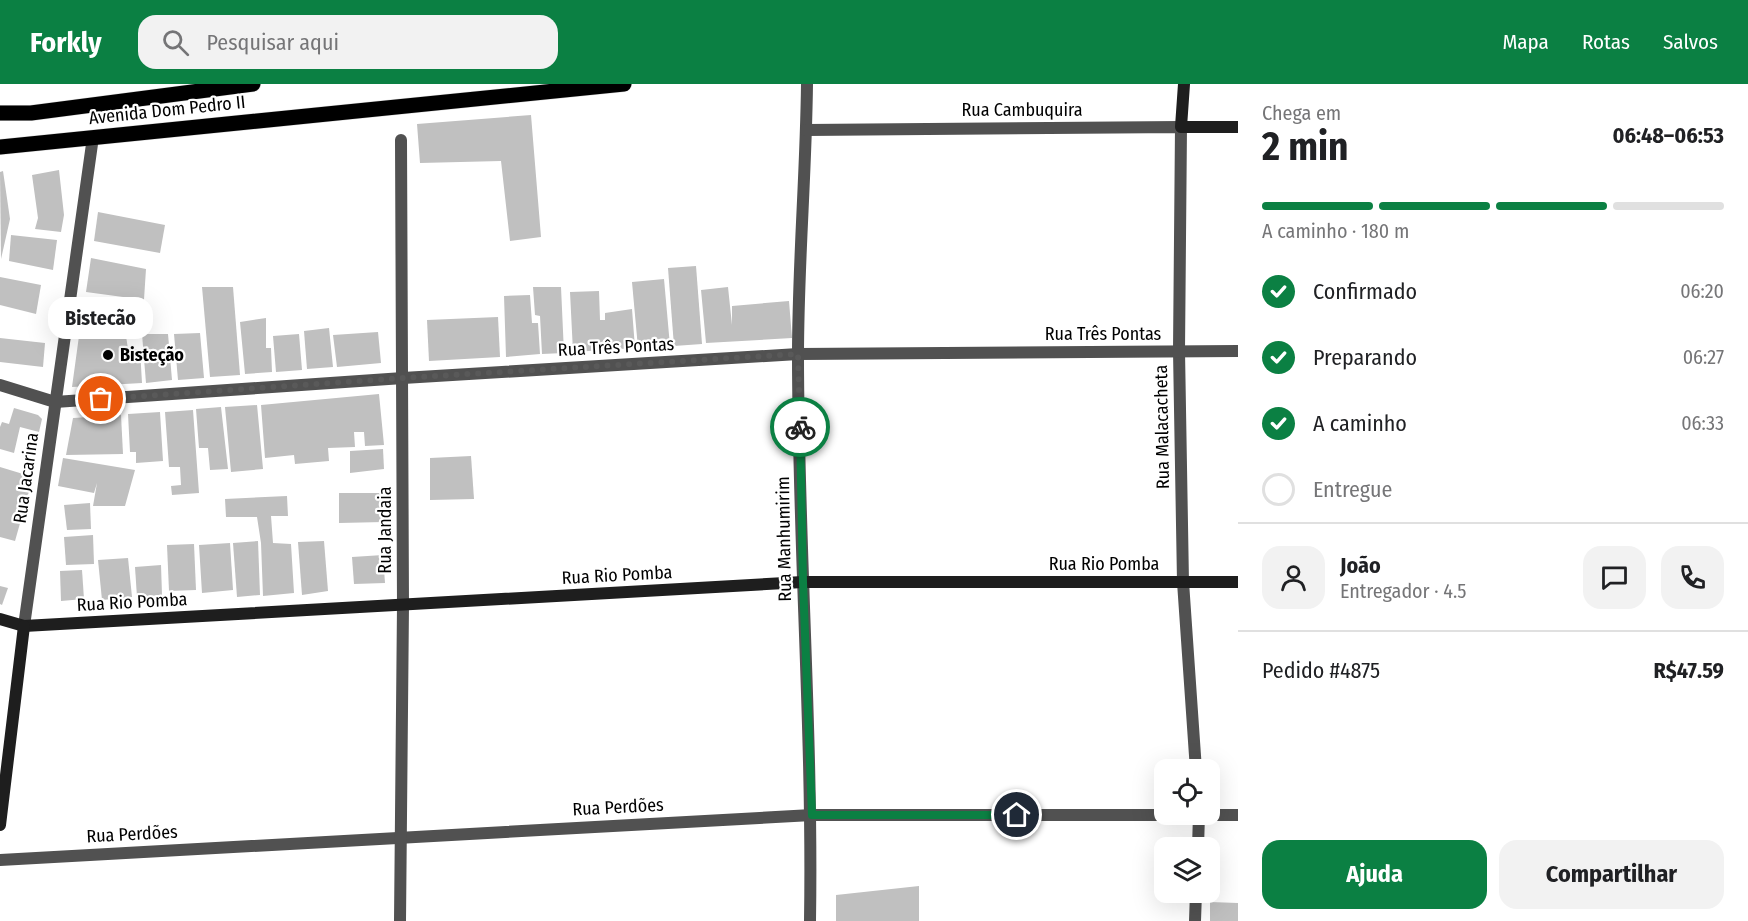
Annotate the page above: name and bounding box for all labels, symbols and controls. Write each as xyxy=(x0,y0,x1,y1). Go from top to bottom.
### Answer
search box xyxy=(138,15,558,69)
text: Forkly xyxy=(30,26,102,59)
icon: search xyxy=(159,26,192,59)
text: Pesquisar aqui xyxy=(207,29,339,56)
text: Mapa xyxy=(1502,29,1549,55)
text: Rotas xyxy=(1582,29,1630,55)
text: Salvos xyxy=(1663,29,1718,55)
street label: Avenida Dom Pedro II xyxy=(88,91,246,129)
street label: Rua Cambuquira xyxy=(961,99,1083,121)
text: Chega em xyxy=(1262,101,1341,125)
text: 06:48–06:53 xyxy=(1612,122,1724,149)
text: 2 min xyxy=(1262,124,1348,170)
text: A caminho · 180 m xyxy=(1262,219,1409,243)
icon: check xyxy=(1262,275,1295,308)
text: Confirmado xyxy=(1313,278,1417,305)
text: 06:20 xyxy=(1680,279,1724,303)
callout: Bistecão xyxy=(48,297,154,339)
text: Bistecão xyxy=(65,306,136,330)
street label: Rua Três Pontas xyxy=(1045,323,1162,345)
street label: Rua Três Pontas xyxy=(557,333,675,361)
icon: check xyxy=(1262,341,1295,374)
place label: Bisteção xyxy=(120,344,184,366)
text: Preparando xyxy=(1313,344,1417,371)
text: 06:27 xyxy=(1683,345,1724,369)
marker: Bisteção xyxy=(101,348,115,362)
street label: Rua Malacacheta xyxy=(1150,365,1174,489)
pin xyxy=(75,373,126,424)
icon: bag xyxy=(84,382,117,415)
courier xyxy=(770,397,830,457)
icon: check xyxy=(1262,407,1295,440)
text: A caminho xyxy=(1313,410,1407,437)
icon: bike xyxy=(784,411,817,444)
text: 06:33 xyxy=(1681,411,1724,435)
street label: Rua Jacarina xyxy=(9,431,43,525)
street label: Rua Manhumirim xyxy=(772,476,796,602)
text: Entregue xyxy=(1313,476,1392,503)
street label: Rua Jandaia xyxy=(374,486,396,574)
button: person xyxy=(1262,546,1325,609)
button: chat xyxy=(1583,546,1646,609)
button: phone xyxy=(1661,546,1724,609)
text: João xyxy=(1340,552,1381,579)
street label: Rua Rio Pomba xyxy=(1049,553,1160,575)
street label: Rua Rio Pomba xyxy=(561,561,673,589)
text: Entregador · 4.5 xyxy=(1340,579,1467,603)
street label: Rua Rio Pomba xyxy=(76,588,188,616)
text: Pedido #4875 xyxy=(1262,657,1380,684)
text: R$47.59 xyxy=(1654,657,1724,684)
map controls xyxy=(1154,759,1220,903)
button: locate xyxy=(1154,759,1220,825)
pin xyxy=(991,789,1042,840)
street label: Rua Perdões xyxy=(572,794,665,820)
icon: home xyxy=(1000,798,1033,831)
street label: Rua Perdões xyxy=(86,821,179,847)
button: layers xyxy=(1154,837,1220,903)
button: Ajuda xyxy=(1262,840,1487,909)
button: Compartilhar xyxy=(1499,840,1724,909)

